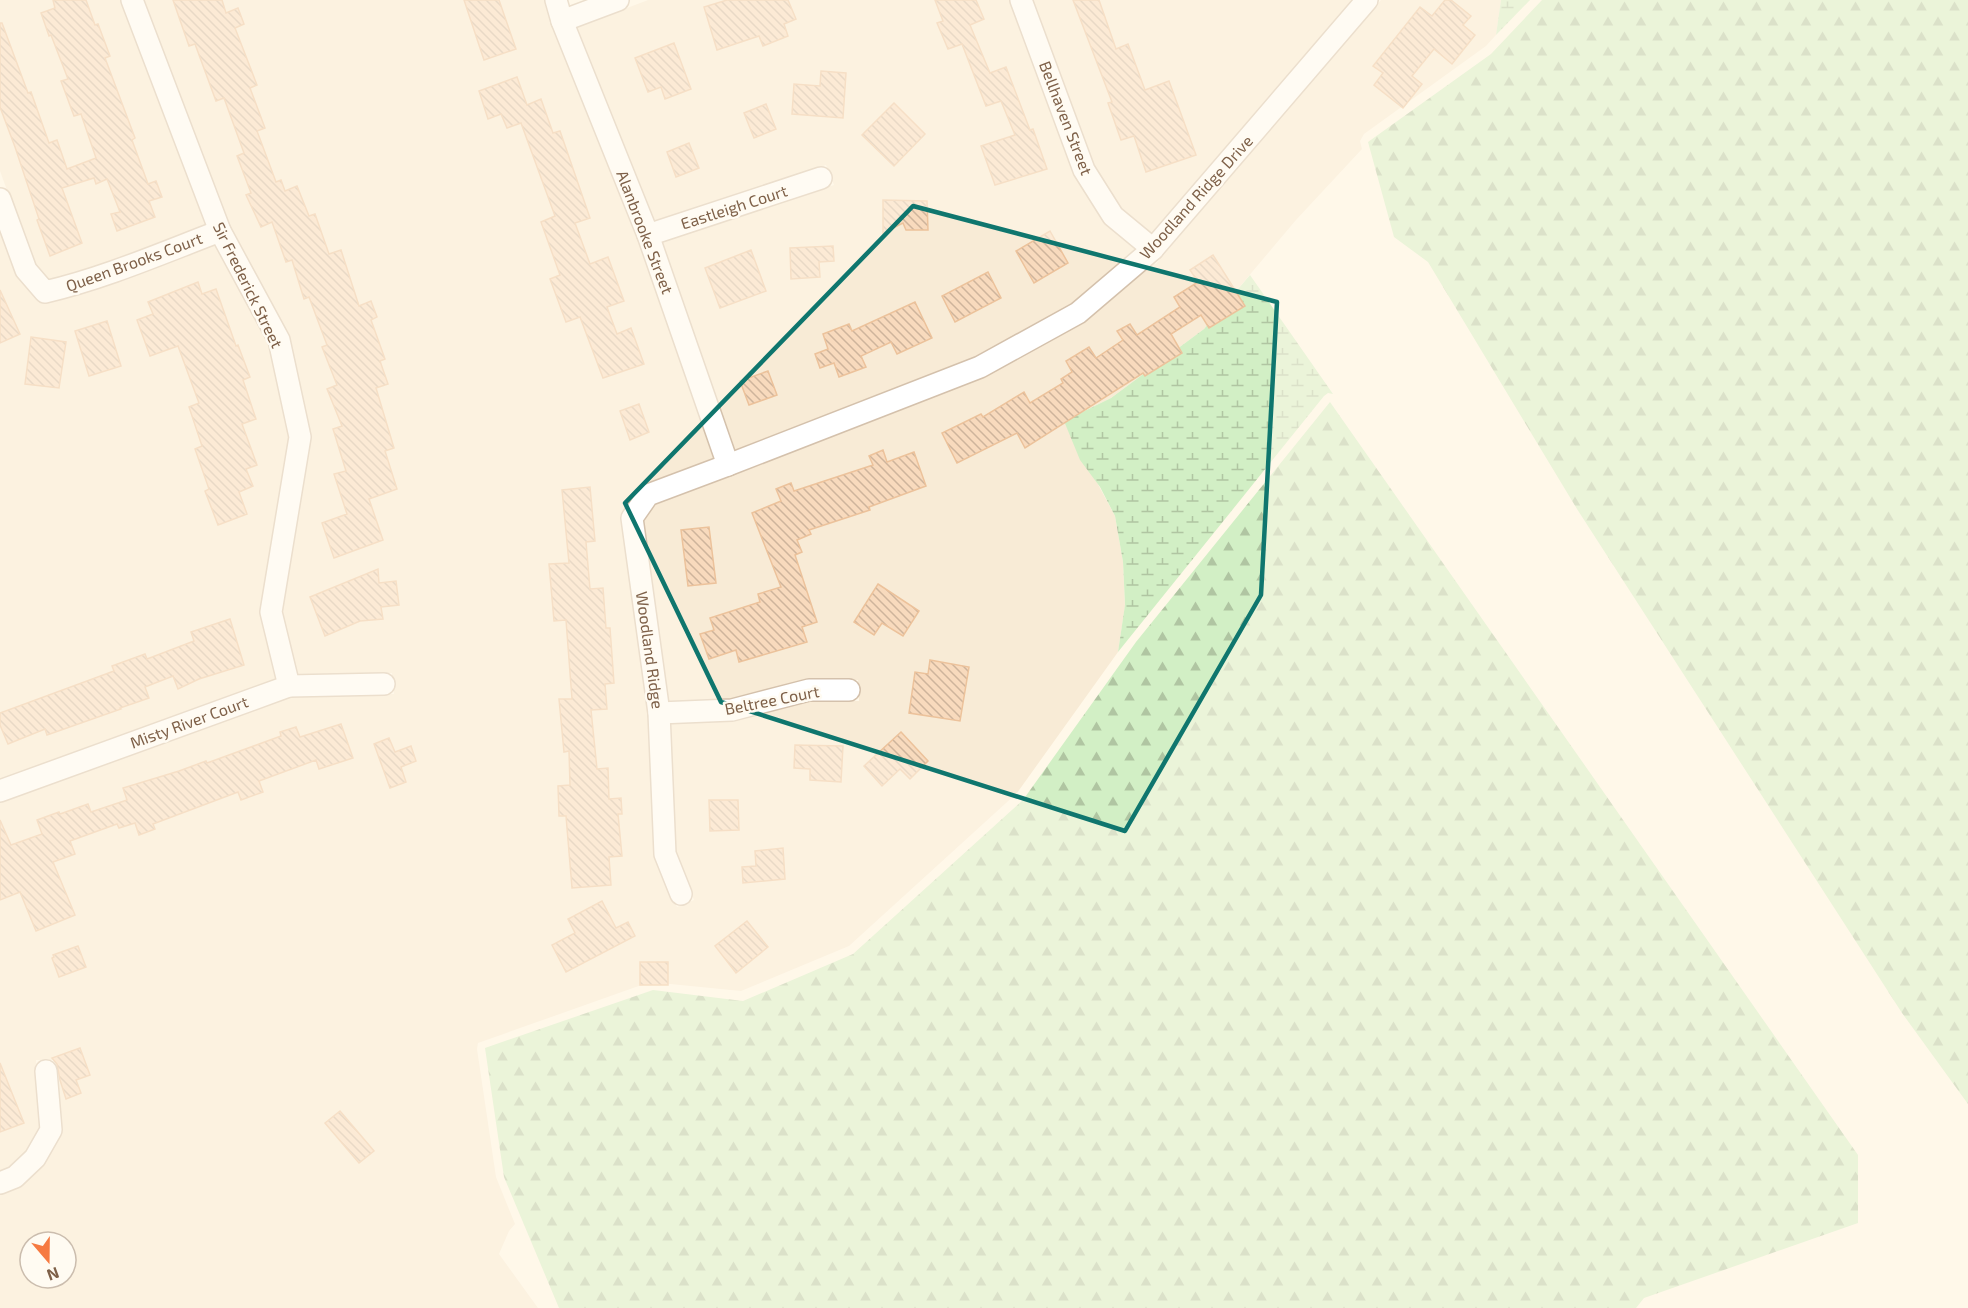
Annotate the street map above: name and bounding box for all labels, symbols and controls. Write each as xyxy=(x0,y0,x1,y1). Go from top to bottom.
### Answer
street label: Bellhaven Street xyxy=(1036,58,1097,177)
street label: Woodland Ridge Drive xyxy=(1135,131,1256,262)
street label: Alanbrooke Street xyxy=(613,167,678,296)
street label: Eastleigh Court xyxy=(678,180,790,233)
street label: Sir Frederick Street xyxy=(210,219,287,351)
street label: Queen Brooks Court xyxy=(63,228,205,296)
street label: Woodland Ridge xyxy=(633,590,668,710)
street label: Beltree Court xyxy=(723,681,821,718)
street label: Misty River Court xyxy=(127,691,250,752)
north arrow xyxy=(18,1230,78,1290)
text: N xyxy=(45,1264,62,1285)

